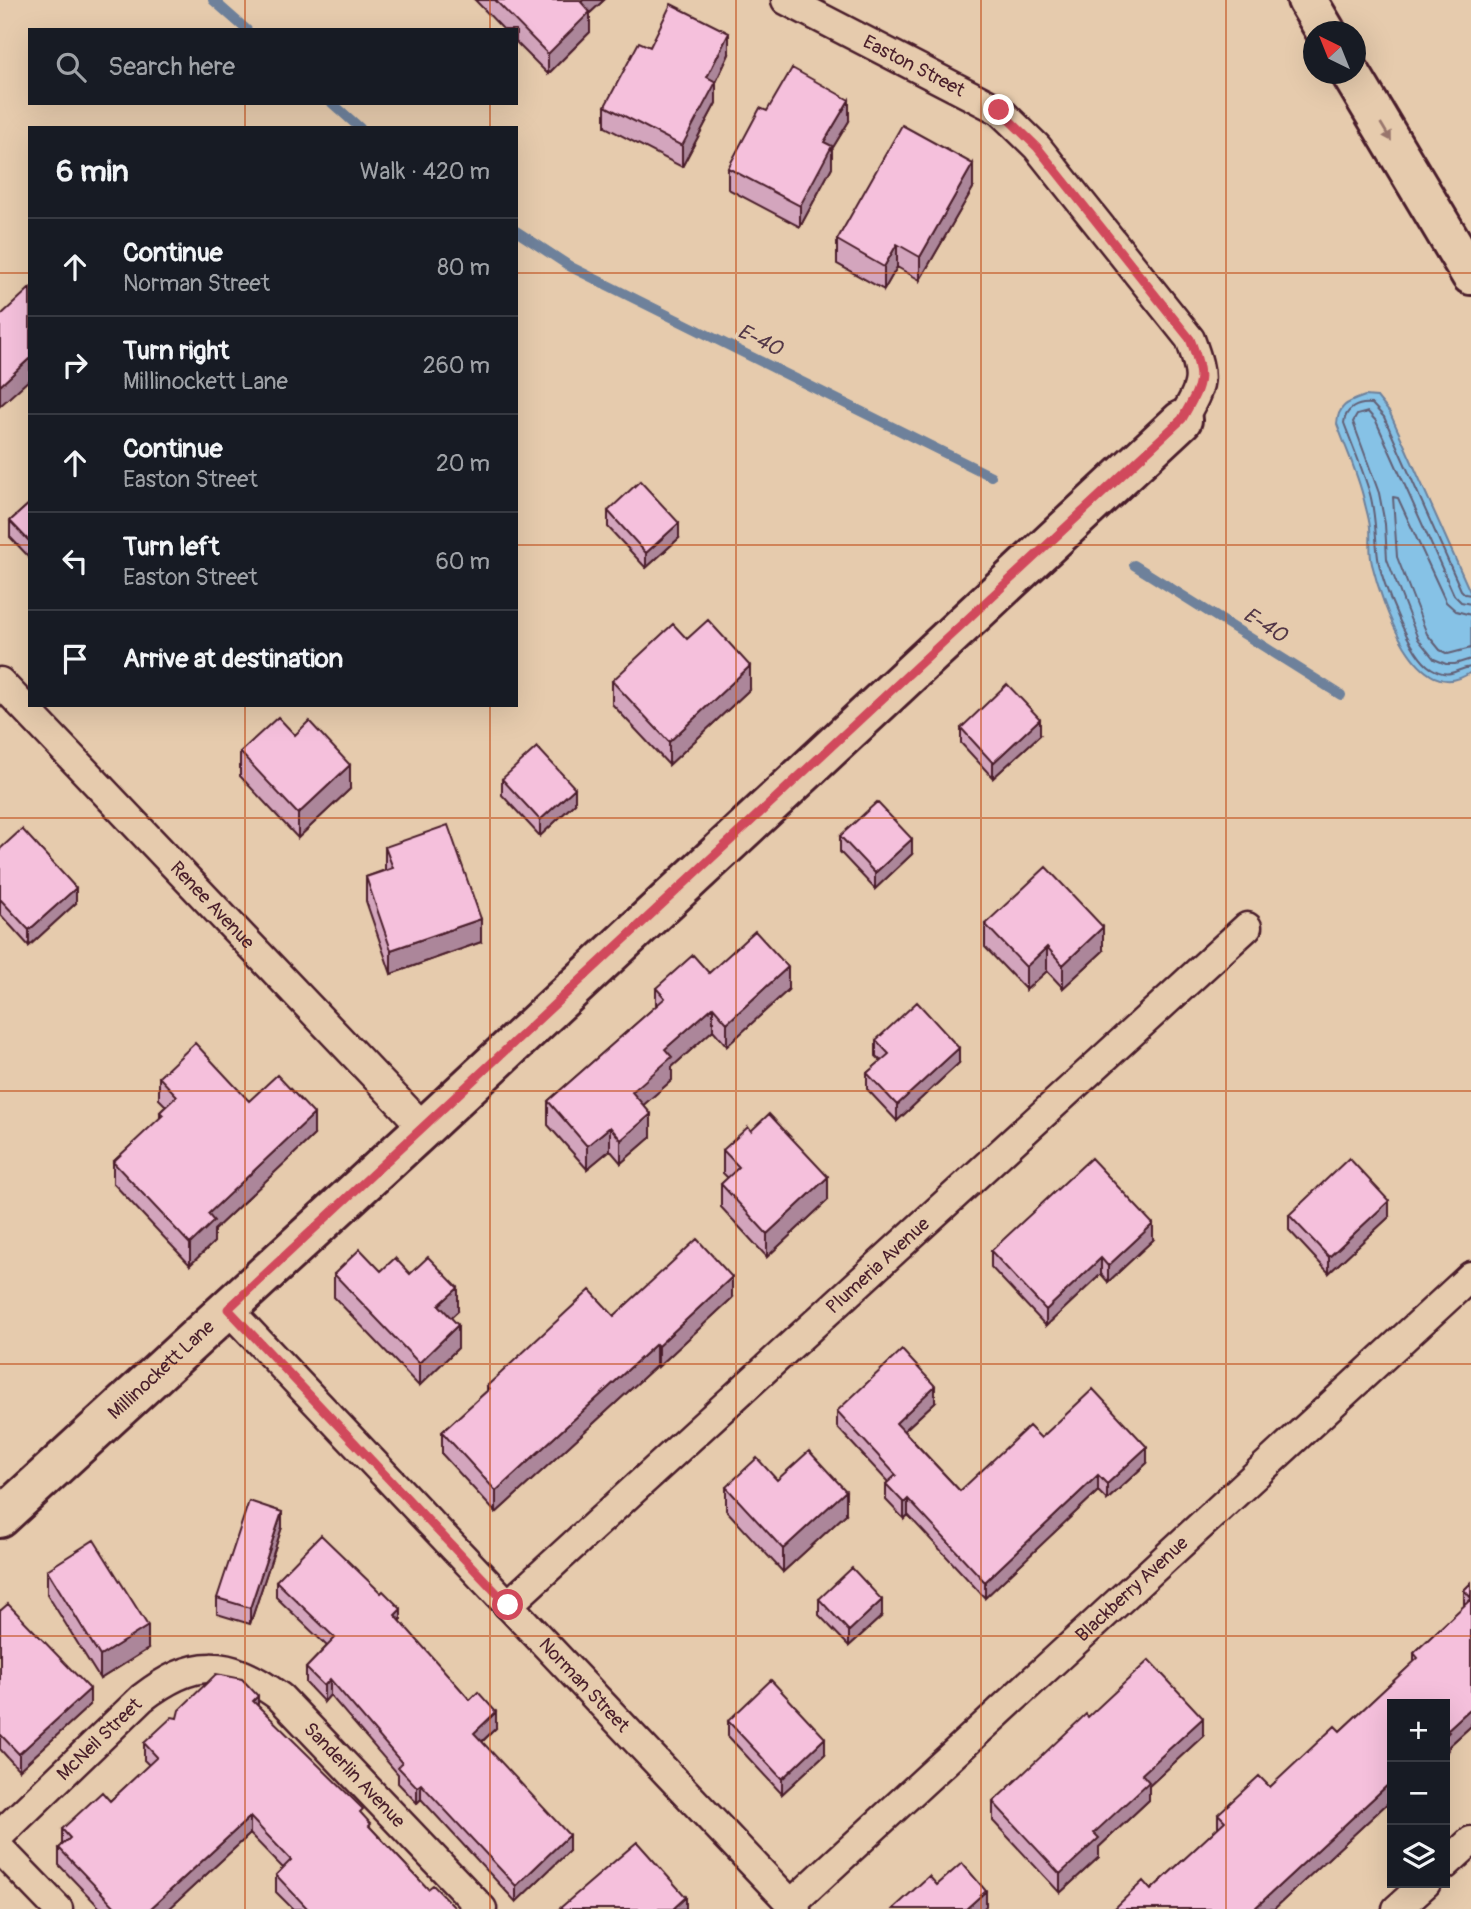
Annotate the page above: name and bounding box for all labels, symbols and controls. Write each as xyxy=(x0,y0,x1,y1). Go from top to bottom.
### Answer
north arrow xyxy=(1303,21,1366,84)
search box xyxy=(28,28,518,105)
street label: Easton Street xyxy=(859,30,969,102)
icon: search xyxy=(52,48,90,86)
text: Search here xyxy=(108,51,235,83)
route end xyxy=(983,94,1014,125)
one-way arrow xyxy=(1380,123,1392,142)
text: 6 min xyxy=(56,153,129,190)
text: Walk · 420 m xyxy=(360,157,490,186)
text: Continue xyxy=(123,237,223,269)
icon: ahead xyxy=(56,248,94,286)
text: 80 m xyxy=(437,253,490,282)
text: Norman Street xyxy=(123,269,270,298)
water label: E-40 xyxy=(733,318,788,363)
text: Turn right xyxy=(123,335,229,367)
icon: right xyxy=(56,346,94,384)
text: 260 m xyxy=(423,351,490,380)
text: Millinockett Lane xyxy=(123,367,288,396)
text: Continue xyxy=(123,433,223,465)
icon: ahead xyxy=(56,444,94,482)
text: 20 m xyxy=(436,449,490,478)
text: Easton Street xyxy=(123,465,258,494)
text: Turn left xyxy=(123,531,219,563)
icon: left xyxy=(56,542,94,580)
text: 60 m xyxy=(435,547,490,576)
text: Easton Street xyxy=(123,563,258,592)
water label: E-40 xyxy=(1238,601,1293,650)
icon: arrive xyxy=(56,640,94,678)
text: Arrive at destination xyxy=(123,643,343,675)
street label: Renee Avenue xyxy=(165,856,260,955)
street label: Plumeria Avenue xyxy=(821,1212,935,1319)
street label: Millinockett Lane xyxy=(103,1314,220,1425)
street label: Blackberry Avenue xyxy=(1071,1531,1194,1647)
route start xyxy=(492,1589,523,1620)
street label: Norman Street xyxy=(534,1633,635,1738)
street label: McNeil Street xyxy=(52,1692,147,1786)
map controls xyxy=(1387,1699,1450,1888)
button: + xyxy=(1387,1699,1450,1762)
street label: Sanderlin Avenue xyxy=(299,1717,411,1833)
button: − xyxy=(1387,1762,1450,1825)
button: layers xyxy=(1387,1825,1450,1888)

